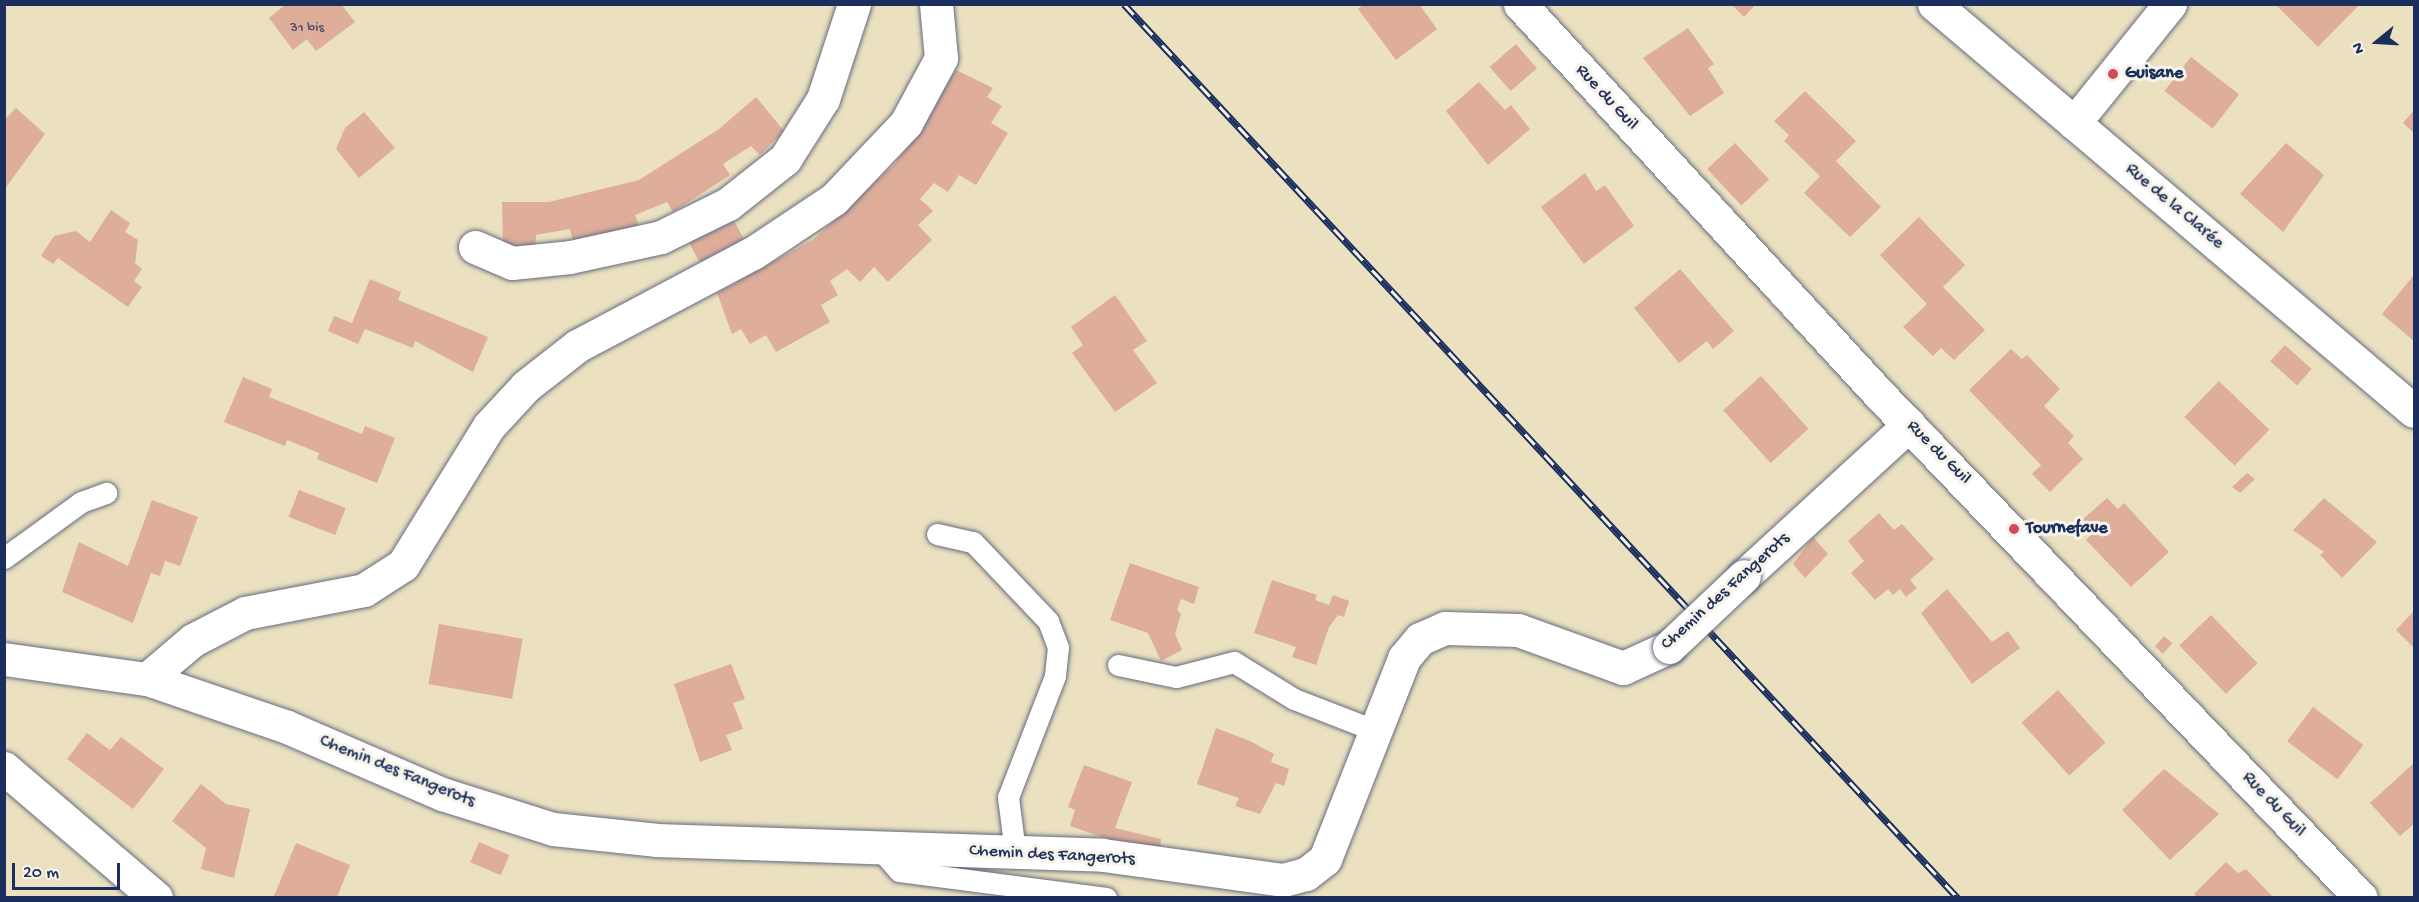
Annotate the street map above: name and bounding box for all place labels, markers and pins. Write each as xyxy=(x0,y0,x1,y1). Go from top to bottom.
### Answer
place label: Guisane xyxy=(2125,63,2183,85)
marker: Guisane xyxy=(2106,67,2120,81)
place label: Tournefave xyxy=(2026,518,2108,540)
marker: Tournefave xyxy=(2007,522,2021,536)

